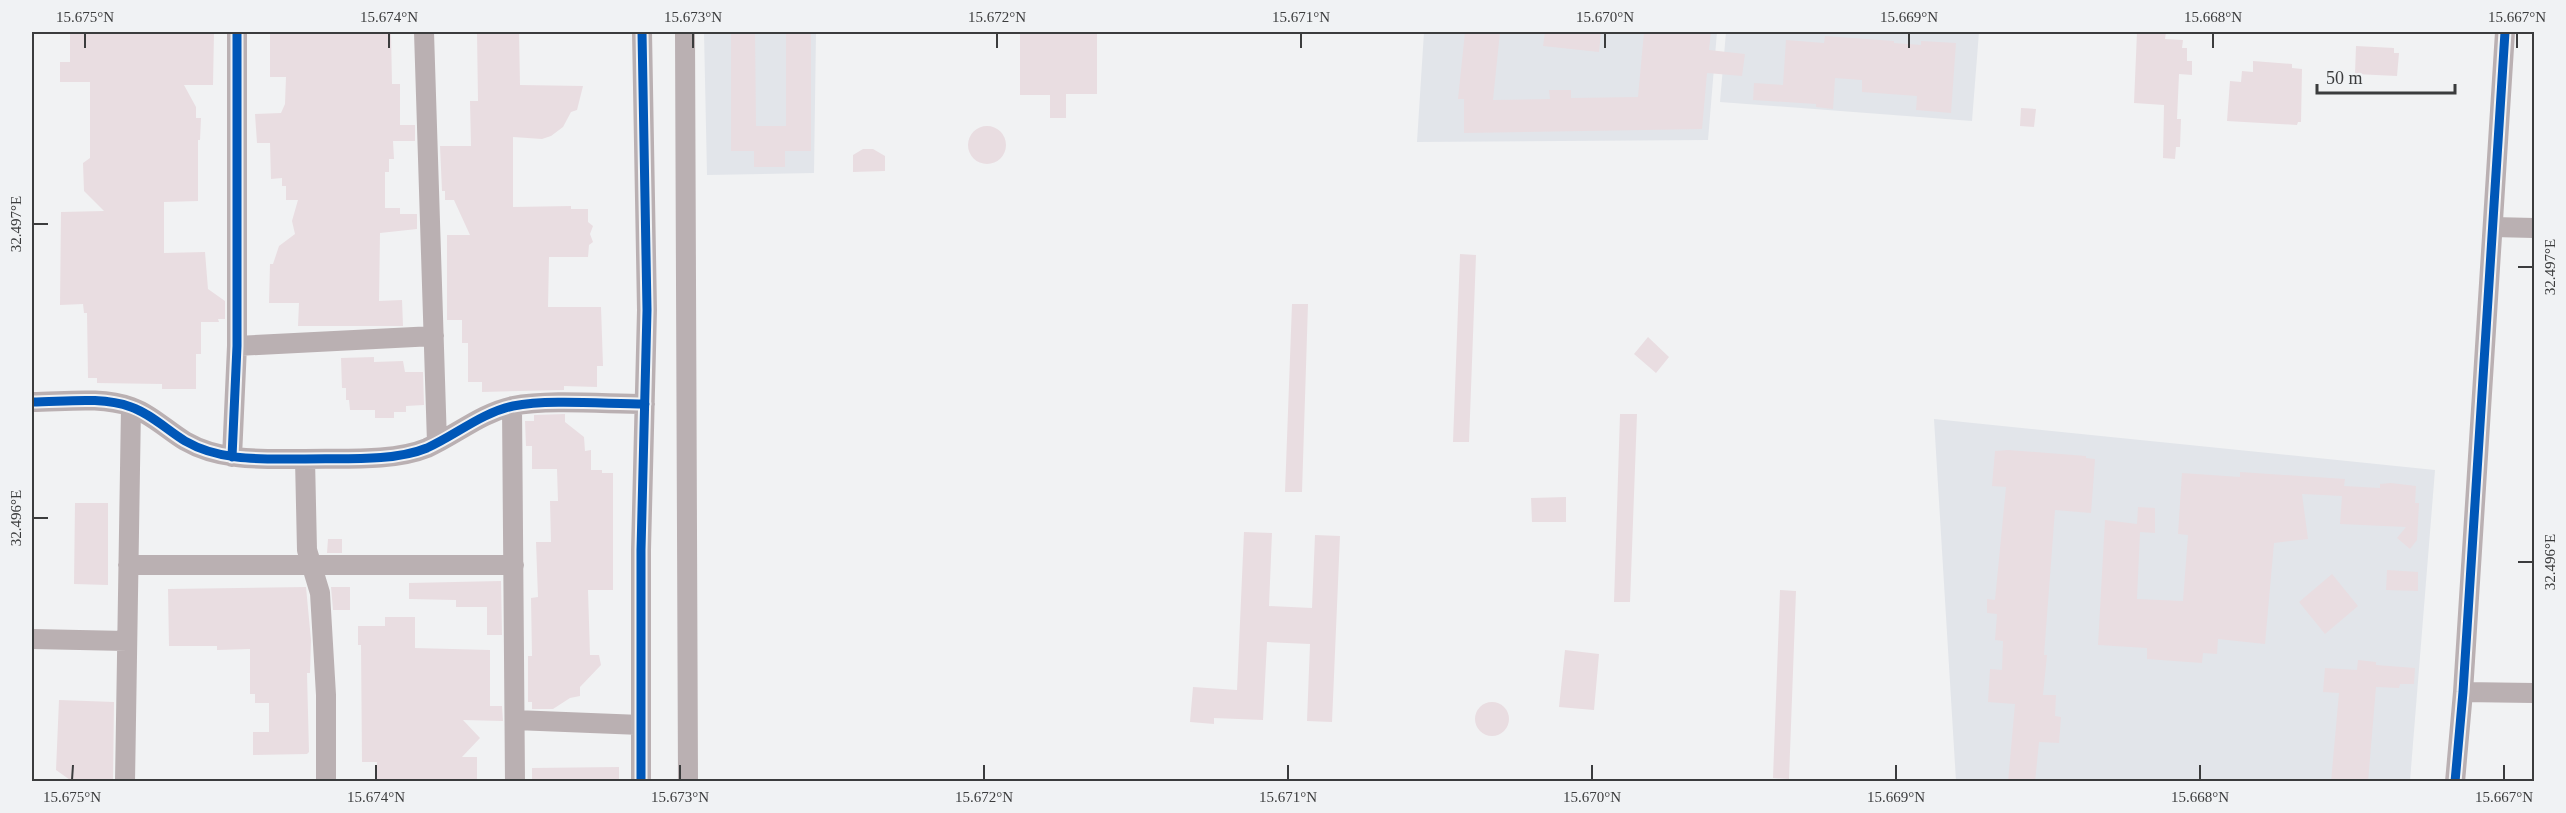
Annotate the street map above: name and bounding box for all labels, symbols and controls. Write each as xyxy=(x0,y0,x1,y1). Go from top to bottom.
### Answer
text: 15.675°N xyxy=(56,9,114,25)
text: 15.674°N xyxy=(360,9,418,25)
text: 15.673°N xyxy=(664,9,722,25)
text: 15.672°N xyxy=(968,9,1026,25)
text: 15.671°N xyxy=(1272,9,1330,25)
text: 15.670°N xyxy=(1576,9,1634,25)
text: 15.669°N xyxy=(1880,9,1938,25)
text: 15.668°N xyxy=(2184,9,2242,25)
text: 15.667°N xyxy=(2488,9,2546,25)
scale bar xyxy=(2317,57,2455,95)
text: 50 m xyxy=(2326,68,2363,88)
text: 32.497°E xyxy=(8,196,24,252)
text: 32.497°E xyxy=(2542,239,2558,295)
text: 32.496°E xyxy=(8,490,24,546)
text: 32.496°E xyxy=(2542,534,2558,590)
text: 15.675°N xyxy=(43,789,101,805)
text: 15.674°N xyxy=(347,789,405,805)
text: 15.673°N xyxy=(651,789,709,805)
text: 15.672°N xyxy=(955,789,1013,805)
text: 15.671°N xyxy=(1259,789,1317,805)
text: 15.670°N xyxy=(1563,789,1621,805)
text: 15.669°N xyxy=(1867,789,1925,805)
text: 15.668°N xyxy=(2171,789,2229,805)
text: 15.667°N xyxy=(2475,789,2533,805)

